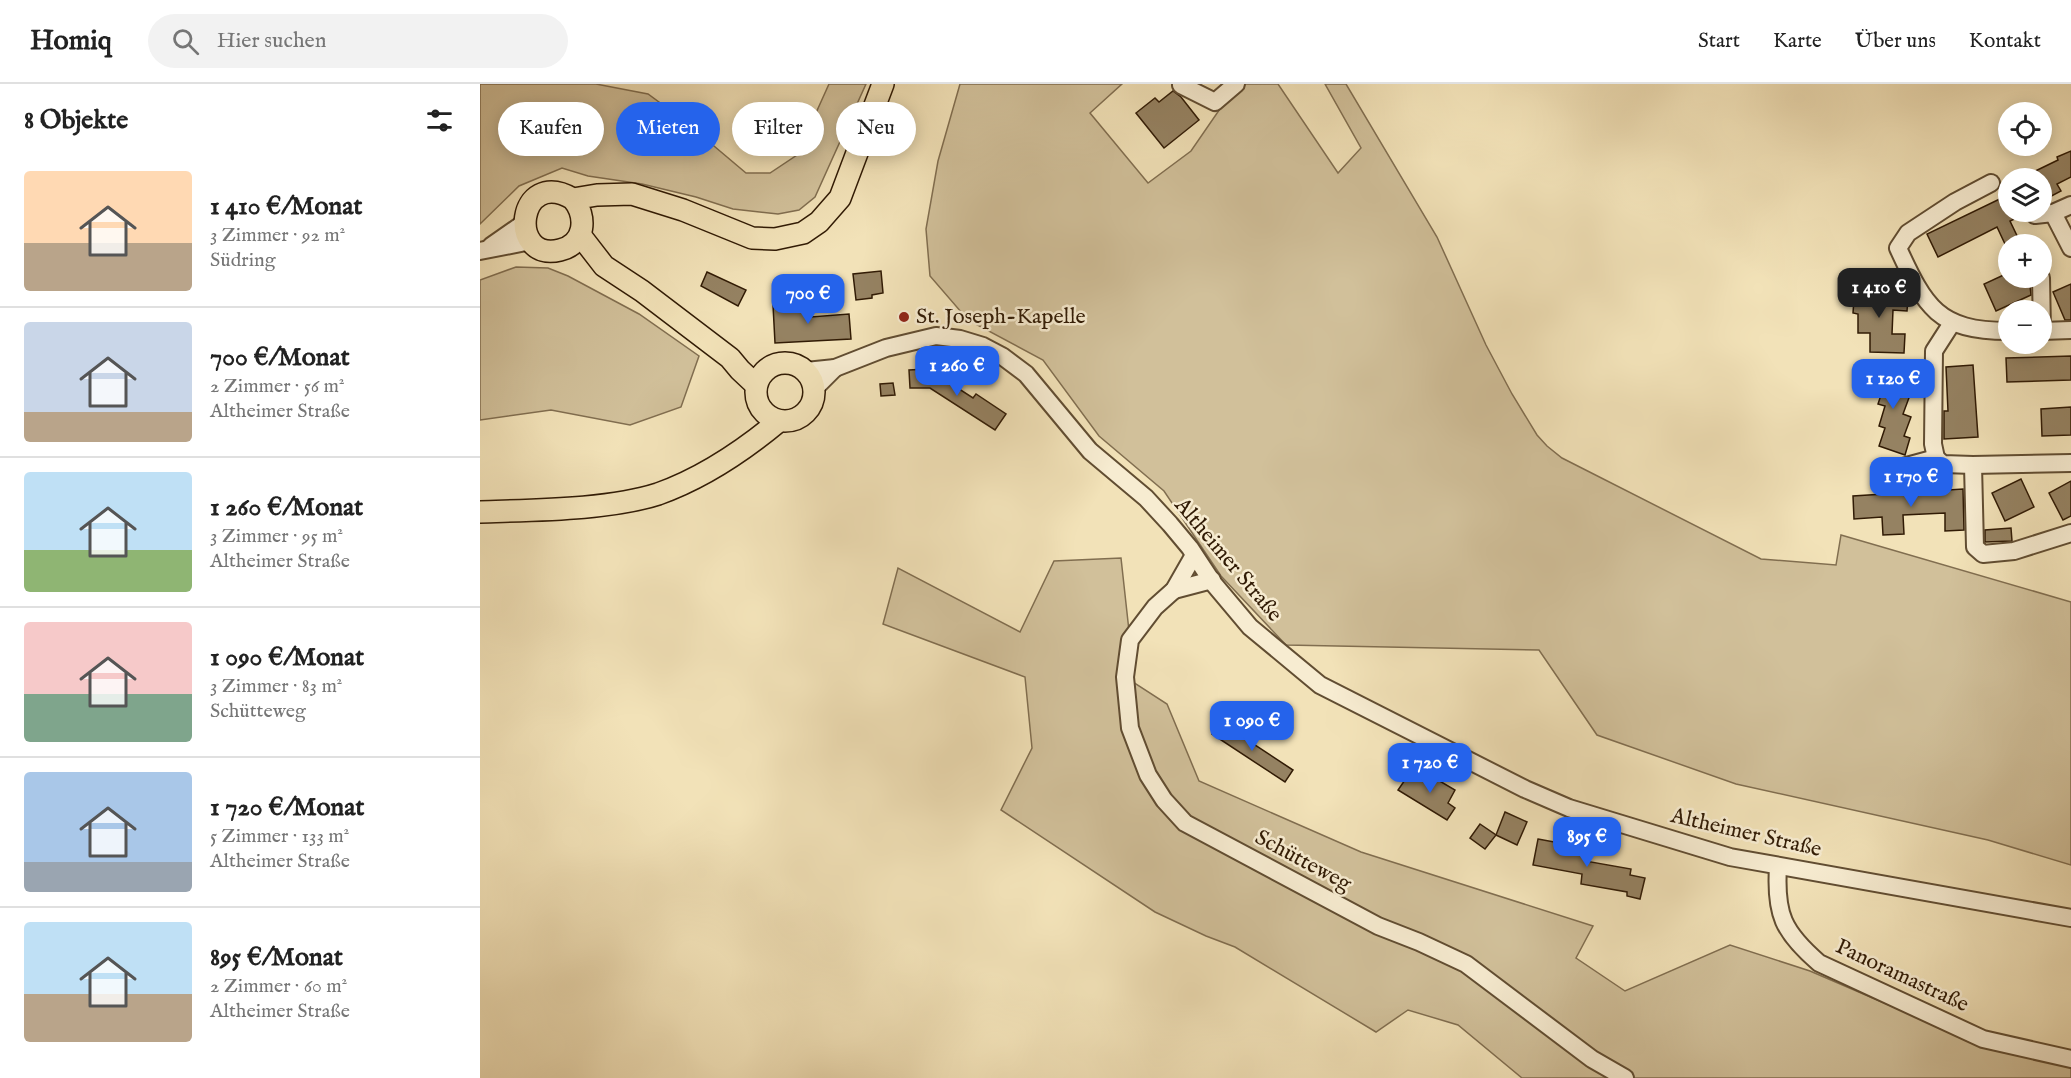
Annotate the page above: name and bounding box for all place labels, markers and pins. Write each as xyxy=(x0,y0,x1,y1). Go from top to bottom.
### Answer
pin: 1 410 € xyxy=(1824,268,1934,319)
pin: 700 € xyxy=(766,274,850,325)
place label: St. Joseph-Kapelle xyxy=(916,303,1086,331)
marker: St. Joseph-Kapelle xyxy=(897,310,911,324)
pin: 1 260 € xyxy=(902,346,1012,397)
pin: 1 120 € xyxy=(1838,359,1948,410)
pin: 1 170 € xyxy=(1856,457,1966,508)
pin: 1 090 € xyxy=(1197,701,1307,752)
pin: 1 720 € xyxy=(1375,743,1485,794)
pin: 895 € xyxy=(1545,817,1629,868)

